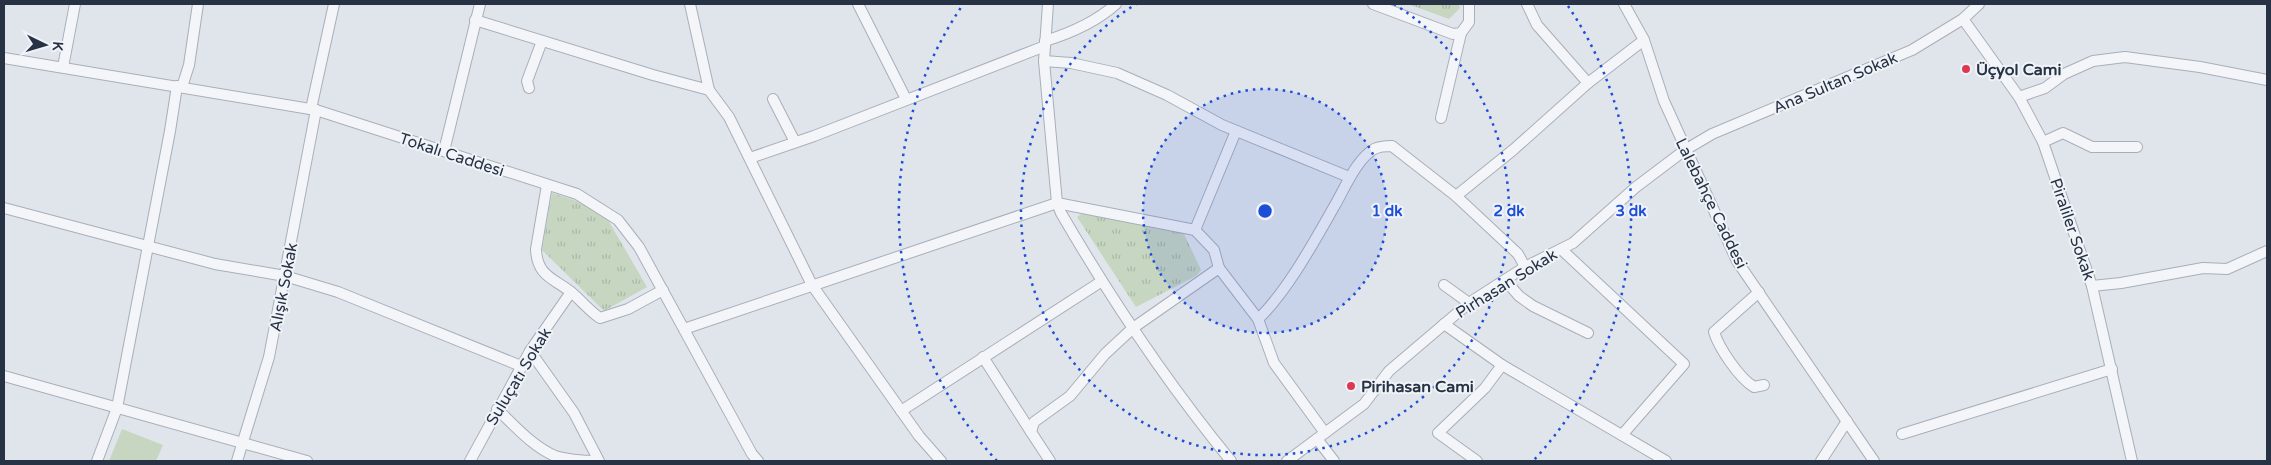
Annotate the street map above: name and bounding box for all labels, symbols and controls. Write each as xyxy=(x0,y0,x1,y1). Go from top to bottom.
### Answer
north arrow xyxy=(20,20,70,70)
text: K xyxy=(49,41,66,52)
street label: Ana Sultan Sokak xyxy=(1770,48,1901,118)
place label: Üçyol Cami xyxy=(1976,60,2062,80)
marker: Üçyol Cami xyxy=(1960,63,1972,75)
street label: Tokalı Caddesi xyxy=(397,129,507,181)
street label: Lalebahçe Caddesi xyxy=(1671,135,1751,272)
street label: Piraliler Sokak xyxy=(2045,176,2099,283)
centre of rings xyxy=(1256,202,1274,220)
text: 1 dk xyxy=(1372,202,1402,220)
text: 2 dk xyxy=(1494,202,1524,220)
text: 3 dk xyxy=(1616,202,1646,220)
street label: Alışık Sokak xyxy=(266,241,302,333)
street label: Pirhasan Sokak xyxy=(1452,245,1561,323)
street label: Suluçatı Sokak xyxy=(482,324,556,429)
place label: Pirihasan Cami xyxy=(1361,377,1474,397)
marker: Pirihasan Cami xyxy=(1345,380,1357,392)

